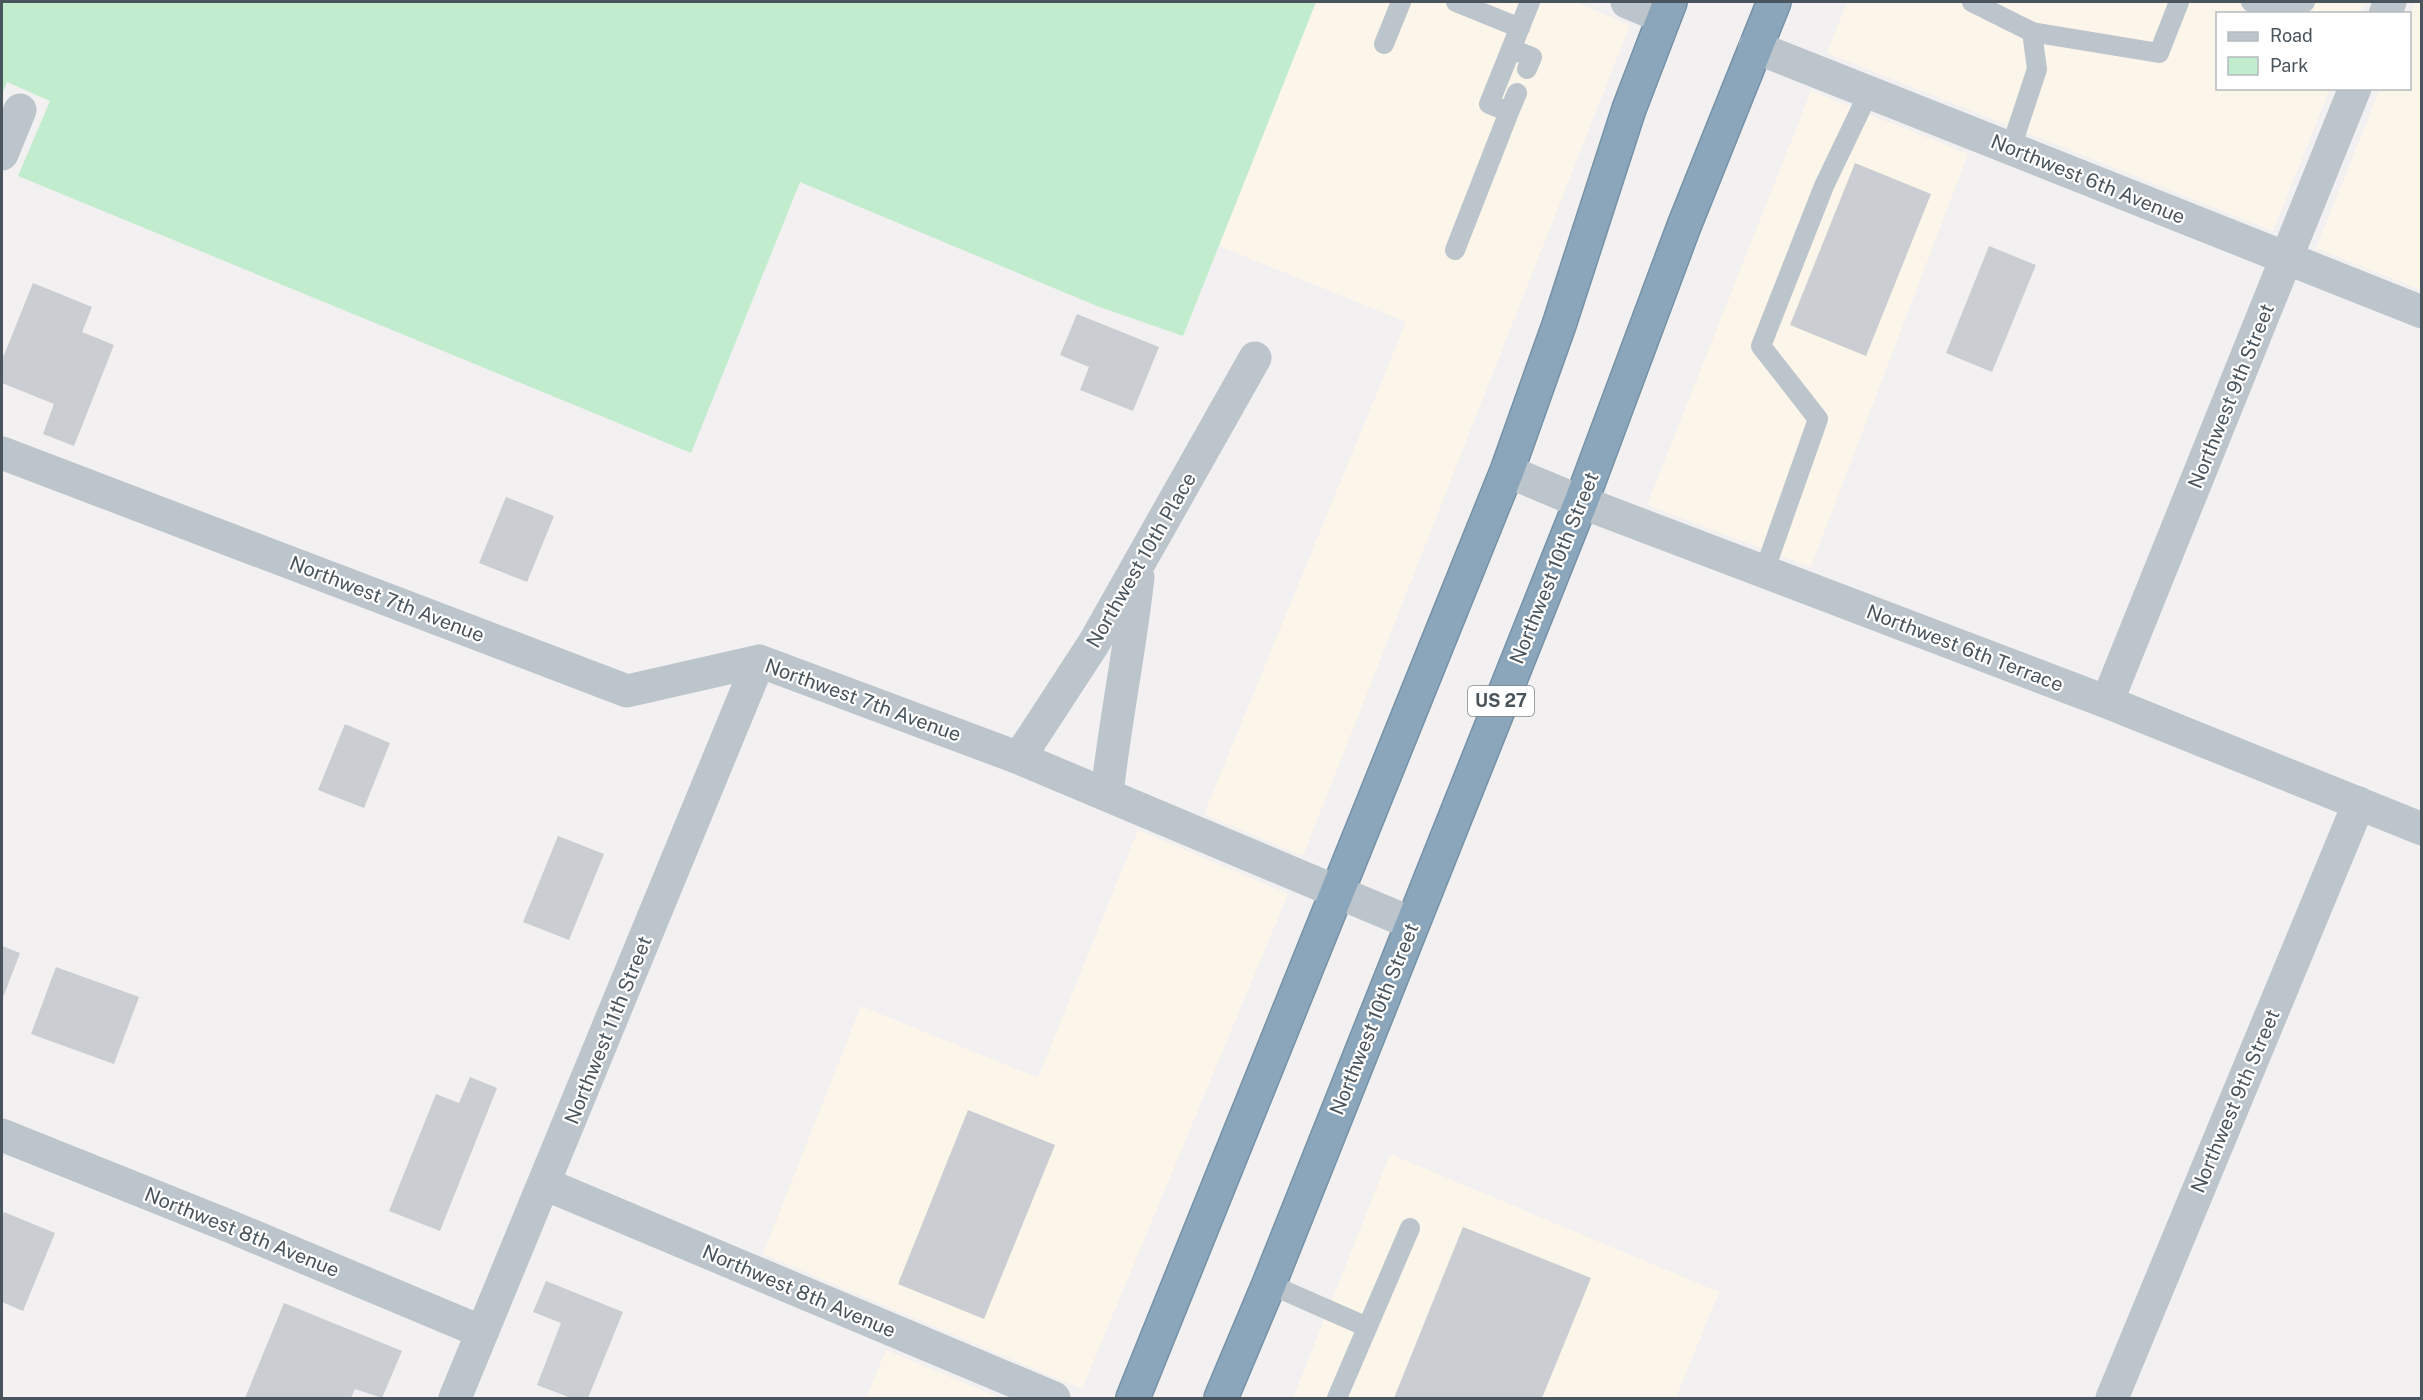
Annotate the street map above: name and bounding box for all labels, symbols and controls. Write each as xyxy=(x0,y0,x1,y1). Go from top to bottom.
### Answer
legend xyxy=(2216,12,2411,90)
text: Road xyxy=(2270,25,2313,46)
text: Park xyxy=(2270,55,2308,76)
street label: Northwest 6th Avenue xyxy=(1987,129,2189,229)
street label: Northwest 9th Street xyxy=(2183,300,2279,492)
street label: Northwest 10th Place xyxy=(1081,468,1201,652)
street label: Northwest 10th Street xyxy=(1504,469,1604,667)
street label: Northwest 7th Avenue xyxy=(286,551,488,647)
street label: Northwest 6th Terrace xyxy=(1863,599,2067,697)
street label: Northwest 7th Avenue xyxy=(762,653,964,747)
road number: US 27 xyxy=(1468,686,1534,716)
street label: Northwest 10th Street xyxy=(1324,920,1424,1118)
street label: Northwest 11th Street xyxy=(559,932,657,1128)
street label: Northwest 9th Street xyxy=(2185,1006,2285,1196)
street label: Northwest 8th Avenue xyxy=(141,1182,343,1282)
street label: Northwest 8th Avenue xyxy=(699,1239,899,1343)

